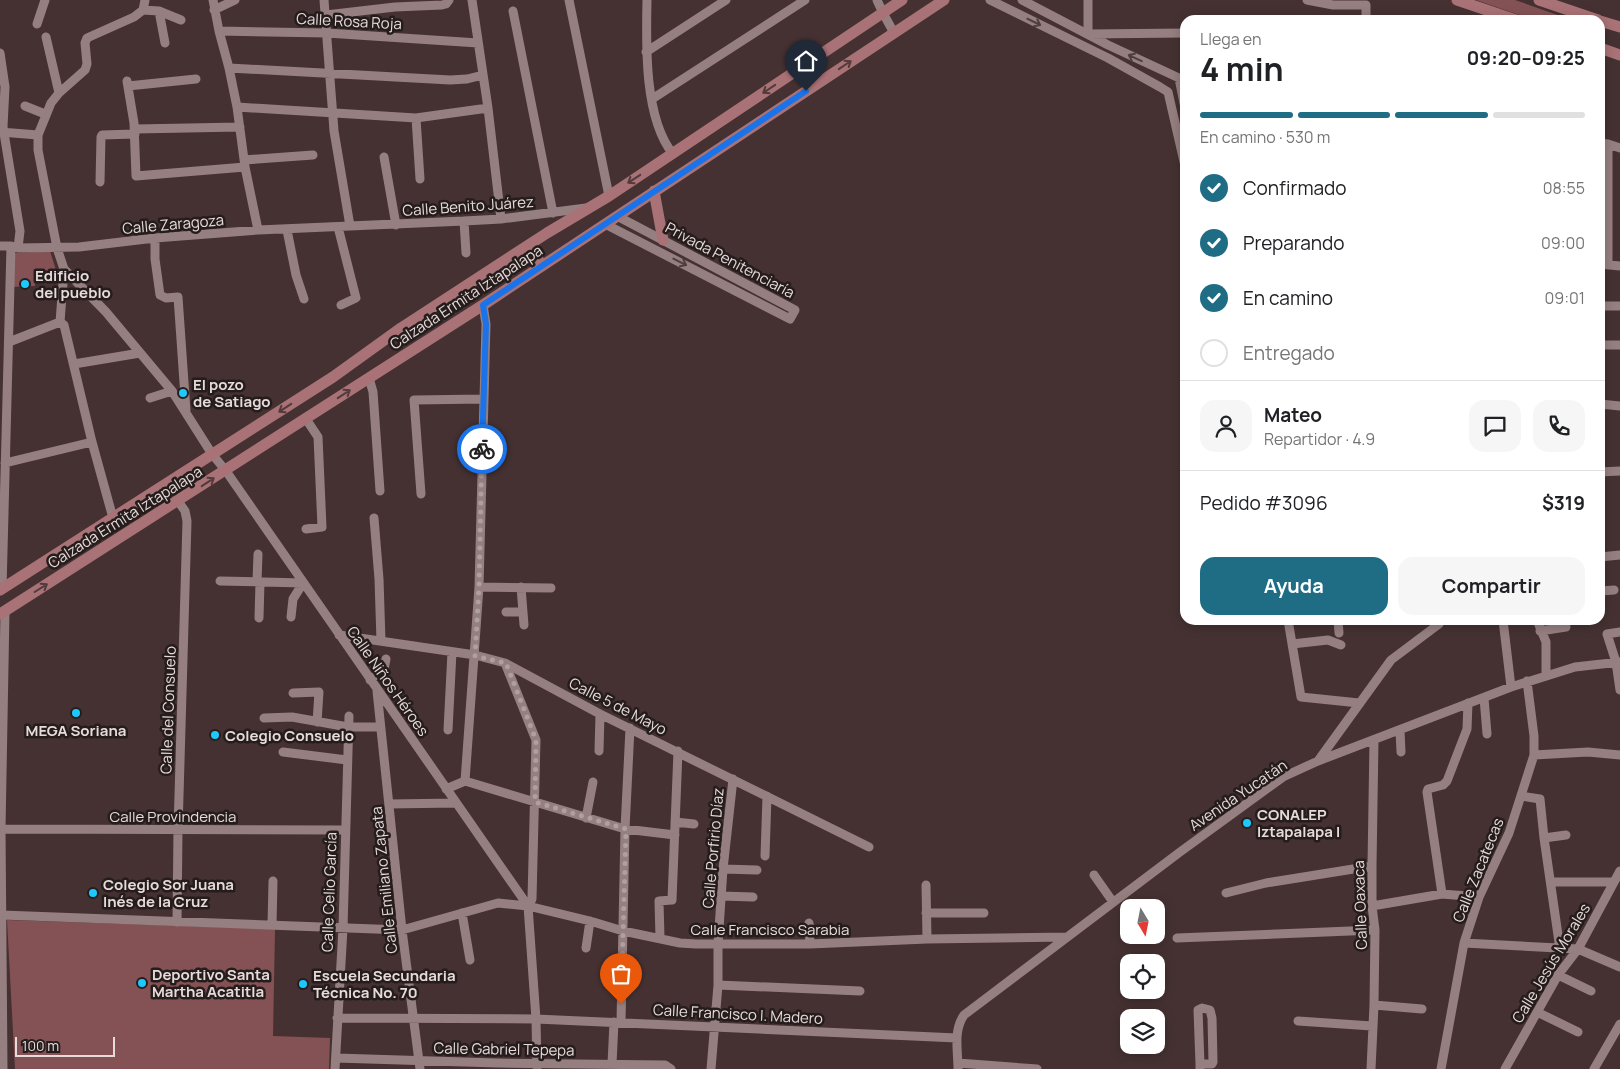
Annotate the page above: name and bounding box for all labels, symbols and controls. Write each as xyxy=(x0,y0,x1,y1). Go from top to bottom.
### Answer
street label: Calle Rosa Roja xyxy=(296,8,402,34)
one-way arrow xyxy=(1026,17,1041,27)
text: Llega en xyxy=(1200,28,1261,50)
pin xyxy=(785,40,827,91)
text: 09:20–09:25 xyxy=(1467,45,1585,71)
icon: home xyxy=(792,47,820,75)
text: 4 min xyxy=(1200,47,1284,91)
one-way arrow xyxy=(1128,52,1143,62)
one-way arrow xyxy=(837,60,851,70)
one-way arrow xyxy=(763,84,777,94)
text: En camino · 530 m xyxy=(1200,126,1330,148)
icon: check xyxy=(1200,174,1228,202)
one-way arrow xyxy=(628,175,642,185)
text: Confirmado xyxy=(1243,175,1347,201)
text: 08:55 xyxy=(1543,177,1585,199)
street label: Calle Benito Juárez xyxy=(402,191,534,221)
street label: Calle Zaragoza xyxy=(121,209,225,239)
street label: Privada Penitenciaría xyxy=(662,217,798,303)
icon: check xyxy=(1200,229,1228,257)
text: Preparando xyxy=(1243,230,1345,256)
text: 09:00 xyxy=(1541,232,1585,254)
street label: Calzada Ermita Iztapalapa xyxy=(386,240,546,354)
one-way arrow xyxy=(672,258,687,267)
place label: Edificio del pueblo xyxy=(35,265,111,303)
marker: Edificio del pueblo xyxy=(19,278,31,290)
icon: check xyxy=(1200,284,1228,312)
text: En camino xyxy=(1243,285,1333,311)
text: 09:01 xyxy=(1545,287,1585,309)
text: Entregado xyxy=(1243,340,1335,366)
place label: El pozo de Satiago xyxy=(193,374,271,412)
marker: El pozo de Satiago xyxy=(177,387,189,399)
one-way arrow xyxy=(337,389,351,399)
button: person xyxy=(1200,400,1252,452)
button: chat xyxy=(1469,400,1521,452)
button: phone xyxy=(1533,400,1585,452)
text: Mateo xyxy=(1264,402,1322,428)
one-way arrow xyxy=(278,403,292,413)
courier xyxy=(457,424,507,474)
text: Repartidor · 4.9 xyxy=(1264,428,1375,450)
icon: bike xyxy=(468,435,496,463)
street label: Calzada Ermita Iztapalapa xyxy=(44,461,206,573)
one-way arrow xyxy=(201,477,215,488)
text: Pedido #3096 xyxy=(1200,490,1328,516)
text: $319 xyxy=(1542,490,1585,516)
button: Ayuda xyxy=(1200,557,1388,615)
button: Compartir xyxy=(1398,557,1585,615)
one-way arrow xyxy=(34,583,48,593)
street label: Calle Niños Héroes xyxy=(342,622,434,740)
street label: Calle del Consuelo xyxy=(155,645,181,775)
street label: Calle 5 de Mayo xyxy=(566,672,671,740)
marker: MEGA Soriana xyxy=(70,707,82,719)
place label: MEGA Soriana xyxy=(26,720,126,741)
place label: Colegio Consuelo xyxy=(225,725,354,746)
marker: Colegio Consuelo xyxy=(209,729,221,741)
street label: Avenida Yucatán xyxy=(1185,754,1291,836)
street label: Calle Porfirio Díaz xyxy=(697,787,729,909)
place label: CONALEP Iztapalapa I xyxy=(1257,804,1340,842)
street label: Calle Emiliano Zapata xyxy=(366,805,402,955)
street label: Calle Provindencia xyxy=(110,806,236,827)
street label: Calle Zacatecas xyxy=(1447,815,1509,925)
marker: CONALEP Iztapalapa I xyxy=(1241,817,1253,829)
street label: Calle Celio García xyxy=(316,832,342,952)
street label: Calle Oaxaca xyxy=(1348,860,1372,950)
place label: Colegio Sor Juana Inés de la Cruz xyxy=(103,874,234,912)
marker: Colegio Sor Juana Inés de la Cruz xyxy=(87,887,99,899)
north arrow xyxy=(1120,899,1165,944)
map controls xyxy=(1120,899,1165,1054)
street label: Calle Jesús Morales xyxy=(1507,899,1595,1027)
street label: Calle Francisco Sarabia xyxy=(691,919,849,940)
pin xyxy=(600,953,642,1004)
button: locate xyxy=(1120,954,1165,999)
icon: bag xyxy=(607,960,635,988)
place label: Deportivo Santa Martha Acatitla xyxy=(152,964,270,1002)
place label: Escuela Secundaria Técnica No. 70 xyxy=(313,965,456,1003)
marker: Deportivo Santa Martha Acatitla xyxy=(136,977,148,989)
marker: Escuela Secundaria Técnica No. 70 xyxy=(297,978,309,990)
street label: Calle Francisco I. Madero xyxy=(653,999,824,1029)
button: layers xyxy=(1120,1009,1165,1054)
scale bar xyxy=(15,1034,115,1057)
text: 100 m xyxy=(22,1036,59,1055)
street label: Calle Gabriel Tepepa xyxy=(433,1037,575,1061)

